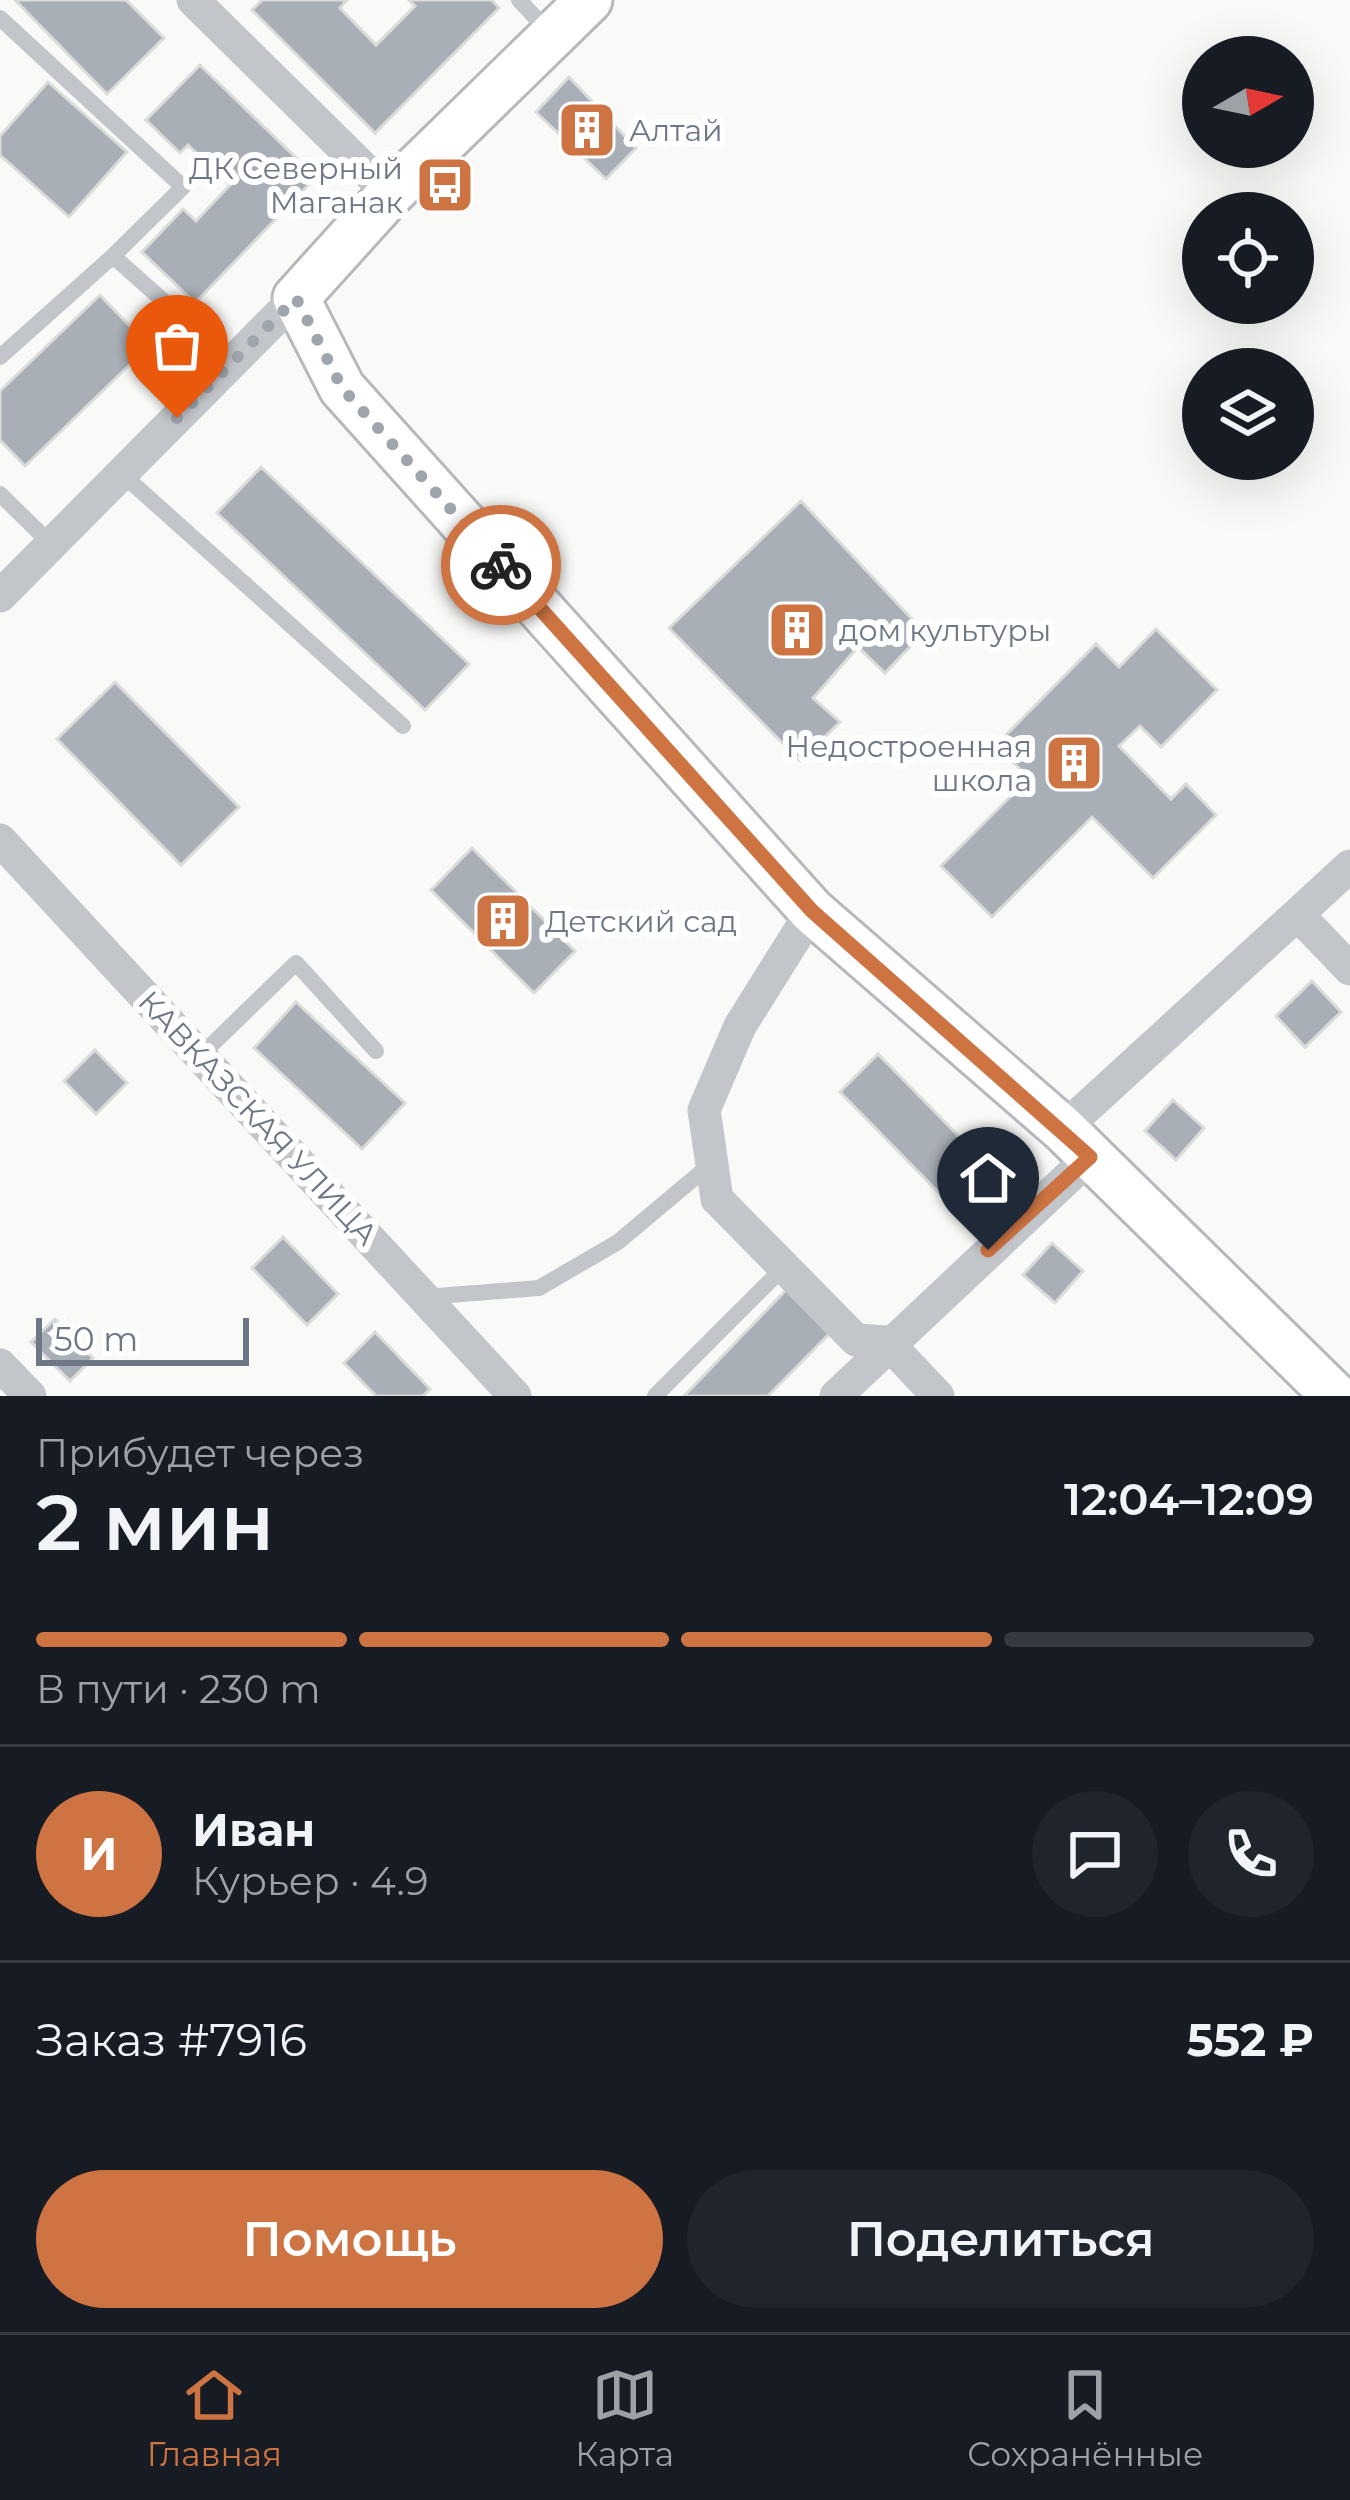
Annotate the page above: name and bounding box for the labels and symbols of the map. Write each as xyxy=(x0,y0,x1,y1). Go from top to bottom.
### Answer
north arrow xyxy=(1182,36,1314,168)
building icon: Алтай xyxy=(556,99,618,161)
place label: Алтай xyxy=(629,112,723,149)
place label: ДК Северный Маганак xyxy=(189,150,404,221)
bus stop icon: ДК Северный Маганак xyxy=(414,154,476,216)
pin xyxy=(126,295,228,418)
courier xyxy=(441,505,561,625)
building icon: дом культуры xyxy=(766,599,828,661)
place label: дом культуры xyxy=(839,612,1051,649)
place label: Недостроенная школа xyxy=(785,728,1032,799)
building icon: Недостроенная школа xyxy=(1043,732,1105,794)
building icon: Детский сад xyxy=(472,890,534,952)
place label: Детский сад xyxy=(545,903,737,940)
street label: КАВКАЗСКАЯ УЛИЦА xyxy=(131,983,385,1253)
pin xyxy=(937,1127,1039,1250)
scale bar xyxy=(36,1312,249,1365)

